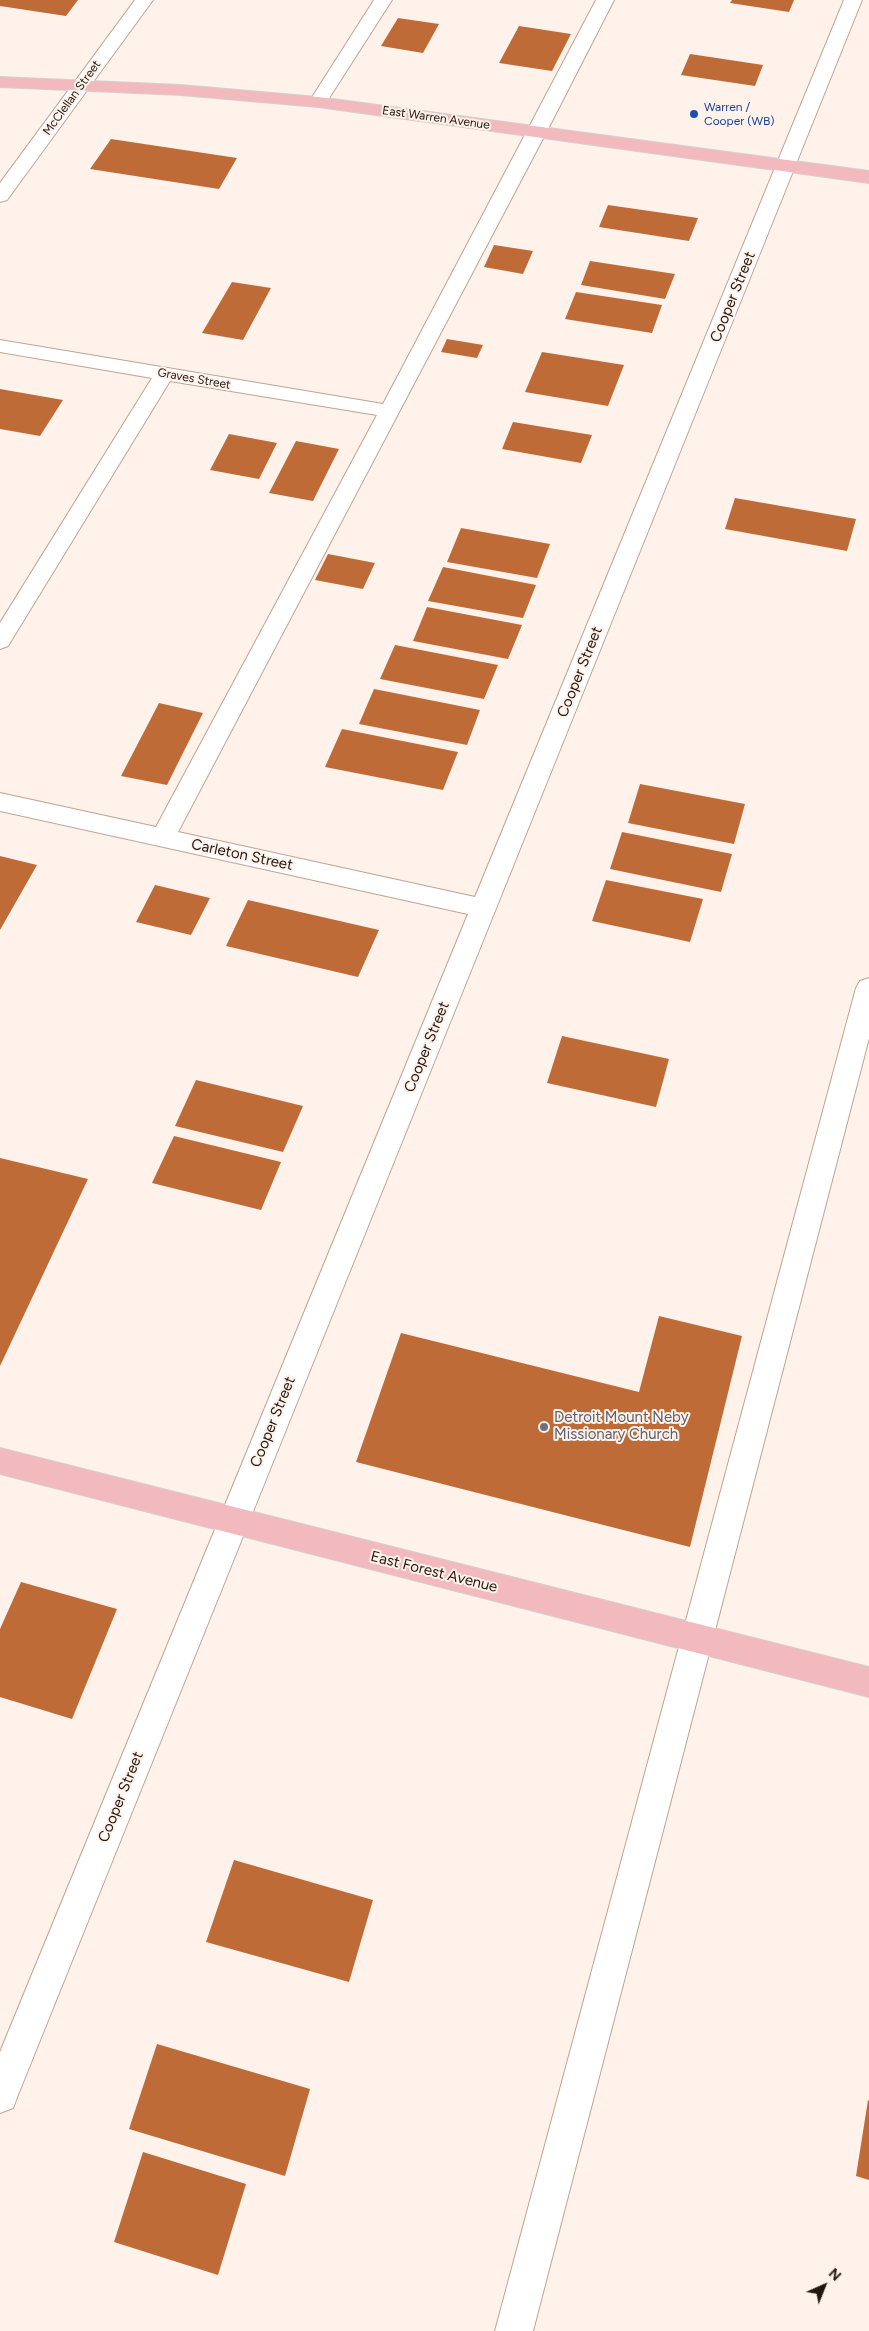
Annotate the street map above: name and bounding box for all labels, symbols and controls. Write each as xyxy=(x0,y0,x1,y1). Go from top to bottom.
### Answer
street label: McClellan Street xyxy=(40,58,104,138)
place label: Warren / Cooper (WB) xyxy=(704,100,775,128)
street label: East Warren Avenue xyxy=(381,103,491,133)
marker: Warren / Cooper (WB) xyxy=(688,108,700,120)
street label: Cooper Street xyxy=(707,249,759,345)
street label: Graves Street xyxy=(156,365,232,393)
street label: Cooper Street xyxy=(554,624,606,720)
street label: Carleton Street xyxy=(190,835,294,875)
street label: Cooper Street xyxy=(401,999,453,1095)
street label: Cooper Street xyxy=(247,1374,299,1470)
place label: Detroit Mount Neby Missionary Church xyxy=(554,1409,689,1444)
marker: Detroit Mount Neby Missionary Church xyxy=(538,1421,550,1433)
street label: East Forest Avenue xyxy=(369,1548,499,1596)
street label: Cooper Street xyxy=(95,1749,147,1845)
north arrow xyxy=(799,2261,849,2311)
text: N xyxy=(825,2265,845,2285)

